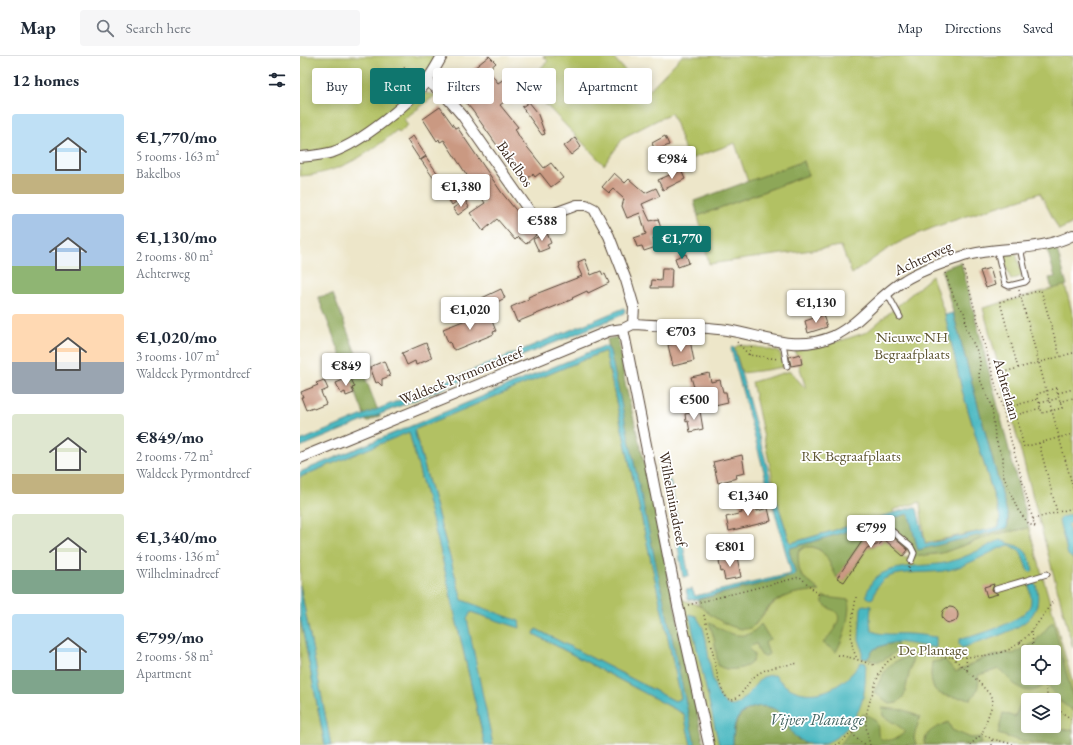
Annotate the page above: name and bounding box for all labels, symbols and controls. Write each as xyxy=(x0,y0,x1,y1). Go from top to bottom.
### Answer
search box xyxy=(80,10,360,46)
text: Map xyxy=(20,15,56,40)
icon: search xyxy=(94,17,116,39)
text: Search here xyxy=(126,18,191,37)
text: Map xyxy=(897,19,923,37)
text: Directions xyxy=(945,19,1001,37)
text: Saved xyxy=(1023,19,1053,37)
chip: Buy xyxy=(312,68,362,104)
chip: Rent xyxy=(370,68,425,104)
chip: Filters xyxy=(433,68,494,104)
chip: New xyxy=(502,68,556,104)
chip: Apartment xyxy=(564,68,652,104)
text: 12 homes xyxy=(12,69,79,91)
icon: filters xyxy=(266,69,288,91)
text: €1,770/mo xyxy=(136,126,217,148)
icon: home xyxy=(44,130,92,178)
street label: Bakelbos xyxy=(493,137,538,190)
pin: €984 xyxy=(648,146,696,180)
text: 5 rooms · 163 m² xyxy=(136,148,220,165)
text: €984 xyxy=(657,150,687,167)
text: Bakelbos xyxy=(136,165,180,182)
pin: €1,380 xyxy=(428,174,494,208)
text: €1,380 xyxy=(441,178,481,195)
pin: €588 xyxy=(518,208,566,242)
text: €588 xyxy=(527,212,557,229)
text: €1,130/mo xyxy=(136,226,217,248)
pin: €1,770 xyxy=(649,226,715,260)
icon: home xyxy=(44,230,92,278)
text: €1,770 xyxy=(662,230,702,247)
street label: Achterweg xyxy=(890,236,955,280)
text: 2 rooms · 80 m² xyxy=(136,248,213,265)
text: Achterweg xyxy=(136,265,190,282)
pin: €1,130 xyxy=(783,290,849,324)
text: €1,130 xyxy=(796,294,836,311)
pin: €1,020 xyxy=(437,297,503,331)
text: €1,020 xyxy=(450,301,490,318)
pin: €703 xyxy=(657,319,705,353)
text: €703 xyxy=(666,323,696,340)
text: €1,020/mo xyxy=(136,326,217,348)
park label: Nieuwe NH Begraafplaats xyxy=(874,327,950,363)
icon: home xyxy=(44,330,92,378)
street label: Waldeck Pyrmontdreef xyxy=(396,341,528,409)
text: 3 rooms · 107 m² xyxy=(136,348,220,365)
pin: €849 xyxy=(322,353,370,387)
street label: Achterlaan xyxy=(989,355,1025,422)
text: €849 xyxy=(331,357,361,374)
text: Waldeck Pyrmontdreef xyxy=(136,365,250,382)
pin: €500 xyxy=(670,387,718,421)
text: €500 xyxy=(679,391,709,408)
text: €849/mo xyxy=(136,426,204,448)
icon: home xyxy=(44,430,92,478)
park label: RK Begraafplaats xyxy=(801,446,901,465)
text: 2 rooms · 72 m² xyxy=(136,448,213,465)
street label: Wilhelminadreef xyxy=(655,450,692,550)
text: Waldeck Pyrmontdreef xyxy=(136,465,250,482)
pin: €1,340 xyxy=(715,483,781,517)
text: €1,340 xyxy=(728,487,768,504)
pin: €799 xyxy=(847,515,895,549)
text: €799 xyxy=(856,519,886,536)
text: €1,340/mo xyxy=(136,526,217,548)
icon: home xyxy=(44,530,92,578)
pin: €801 xyxy=(706,534,754,568)
text: €801 xyxy=(715,538,745,555)
text: 4 rooms · 136 m² xyxy=(136,548,220,565)
text: Wilhelminadreef xyxy=(136,565,219,582)
text: €799/mo xyxy=(136,626,204,648)
icon: home xyxy=(44,630,92,678)
park label: De Plantage xyxy=(898,640,968,659)
map controls xyxy=(1021,645,1061,733)
button: locate xyxy=(1021,645,1061,685)
text: 2 rooms · 58 m² xyxy=(136,648,213,665)
text: Apartment xyxy=(136,665,191,682)
button: layers xyxy=(1021,693,1061,733)
water label: Vijver Plantage xyxy=(770,709,865,730)

